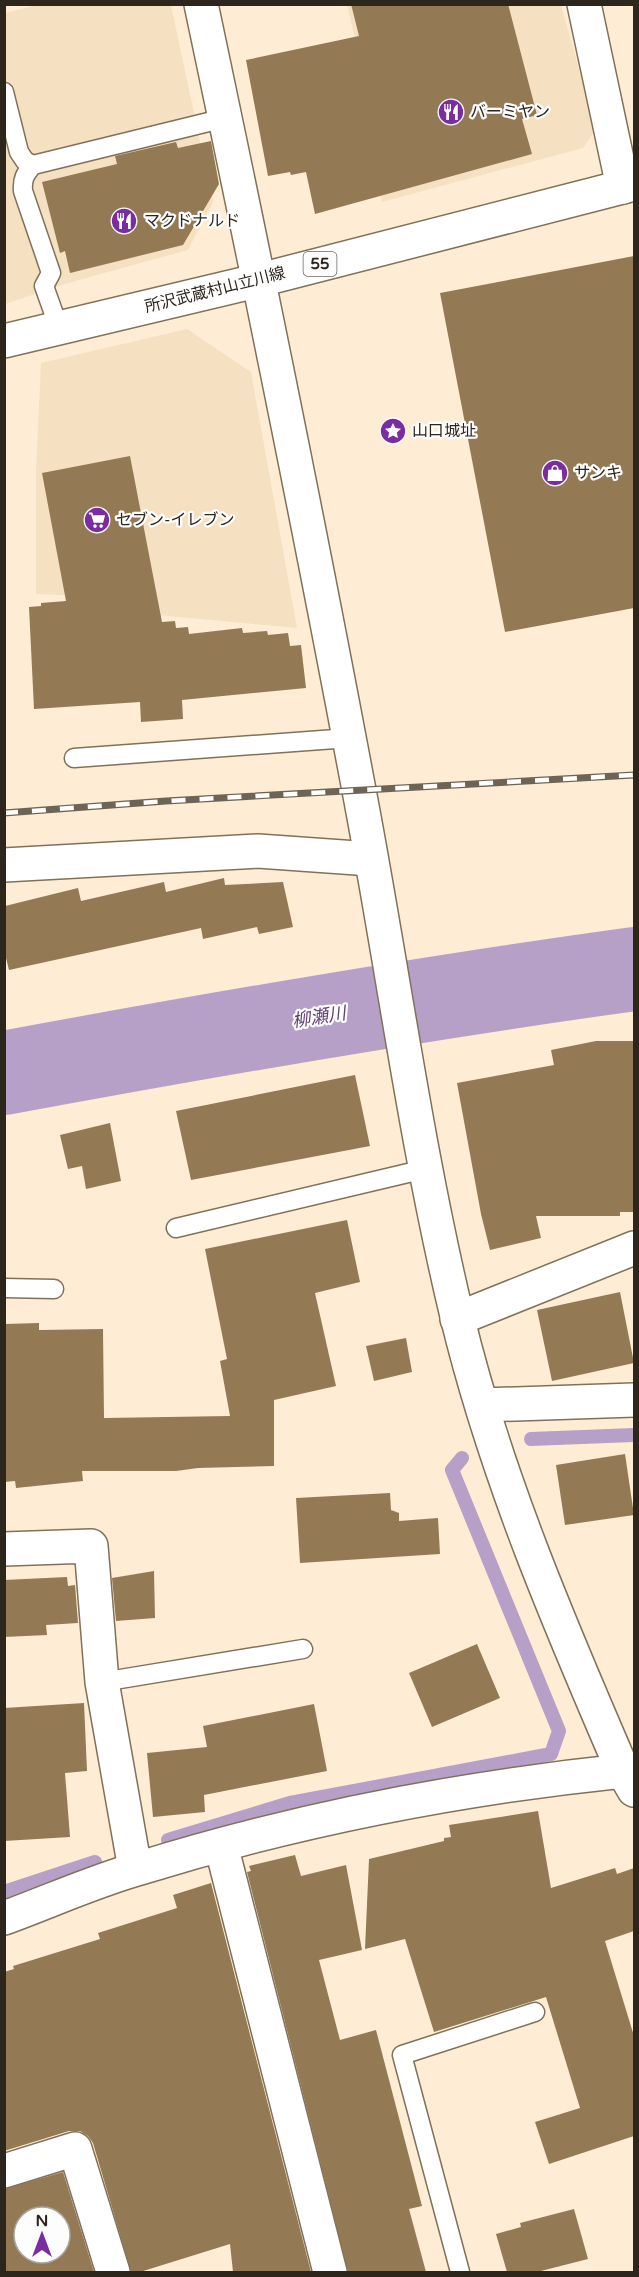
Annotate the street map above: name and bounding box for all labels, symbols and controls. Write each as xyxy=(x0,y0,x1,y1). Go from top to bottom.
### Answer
restaurant icon: バーミヤン xyxy=(436,97,466,127)
place label: バーミヤン xyxy=(470,102,550,122)
restaurant icon: マクドナルド xyxy=(109,206,139,236)
place label: マクドナルド xyxy=(144,211,240,231)
road number: 55 xyxy=(304,252,336,276)
street label: 所沢武蔵村山立川線 xyxy=(143,263,287,317)
place icon: 山口城址 xyxy=(378,416,408,446)
place label: 山口城址 xyxy=(412,421,476,441)
shop icon: サンキ xyxy=(540,458,570,488)
place label: サンキ xyxy=(574,463,622,483)
supermarket icon: セブン-イレブン xyxy=(82,505,112,535)
place label: セブン-イレブン xyxy=(116,510,235,530)
water label: 柳瀬川 xyxy=(291,1002,349,1032)
north arrow xyxy=(12,2205,72,2265)
text: N xyxy=(36,2211,48,2231)

